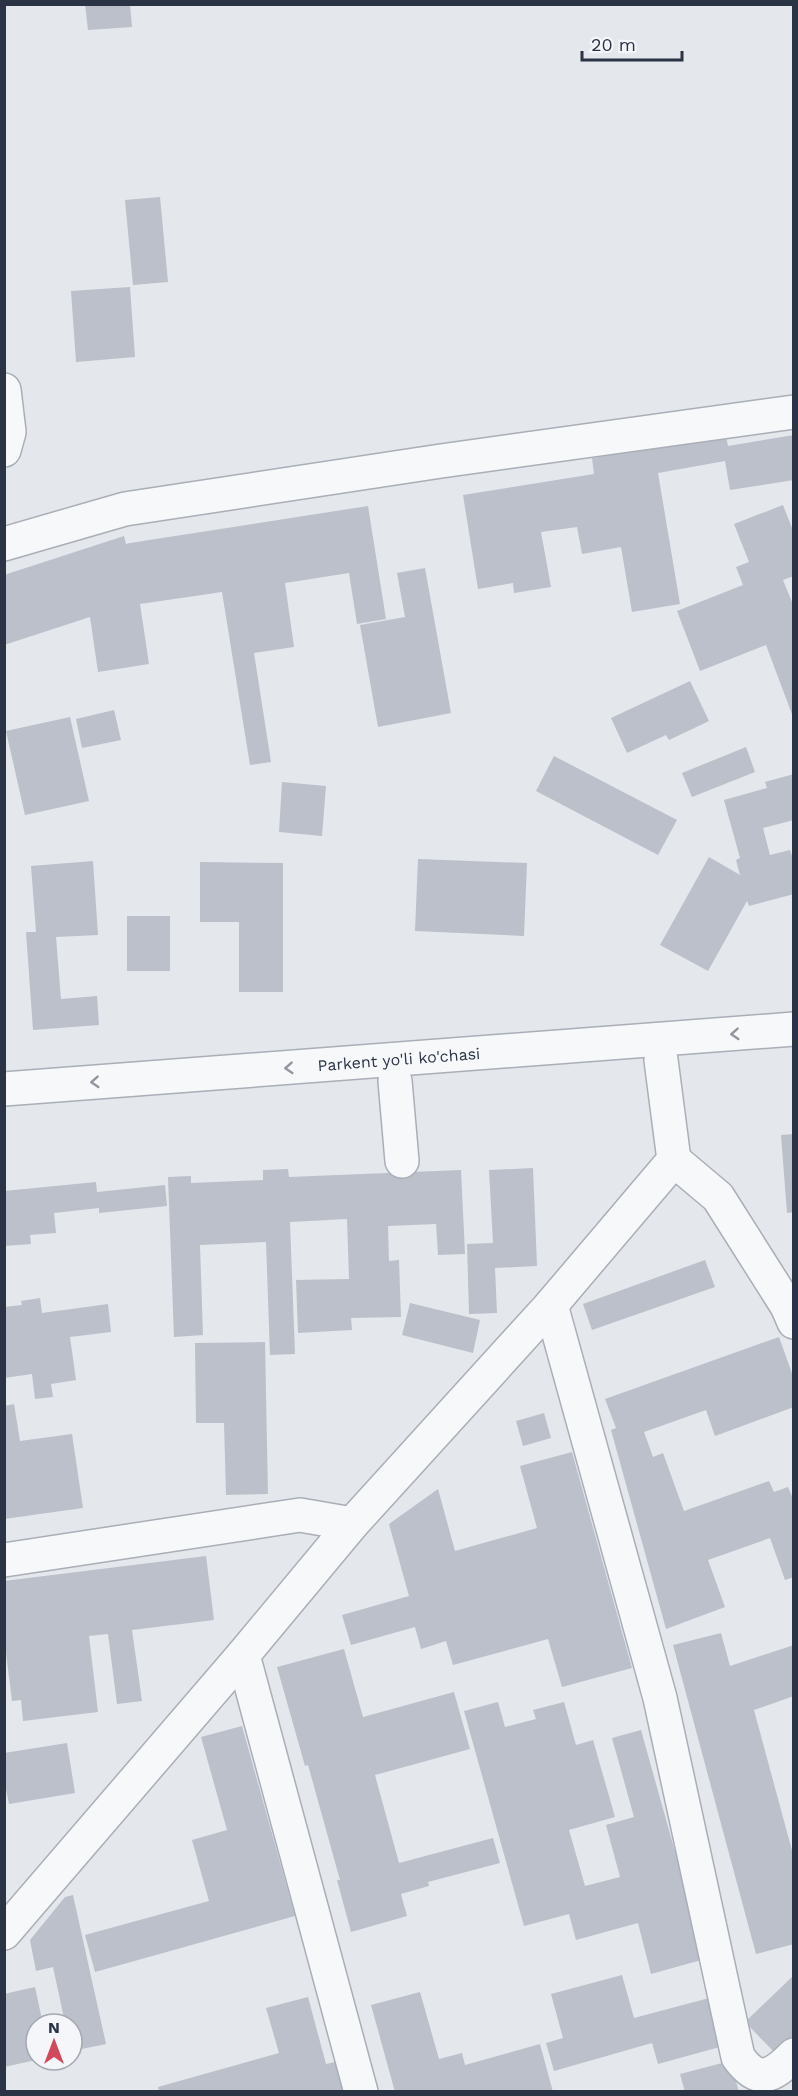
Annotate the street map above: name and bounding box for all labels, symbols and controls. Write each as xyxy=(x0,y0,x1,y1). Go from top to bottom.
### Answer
scale bar xyxy=(582,24,682,62)
text: 20 m xyxy=(591,34,636,55)
one-way arrow xyxy=(731,1027,740,1040)
street label: Parkent yo'li ko'chasi xyxy=(317,1044,481,1075)
one-way arrow xyxy=(285,1061,294,1074)
one-way arrow xyxy=(90,1075,100,1088)
north arrow xyxy=(24,2012,84,2072)
text: N xyxy=(48,2018,60,2037)

